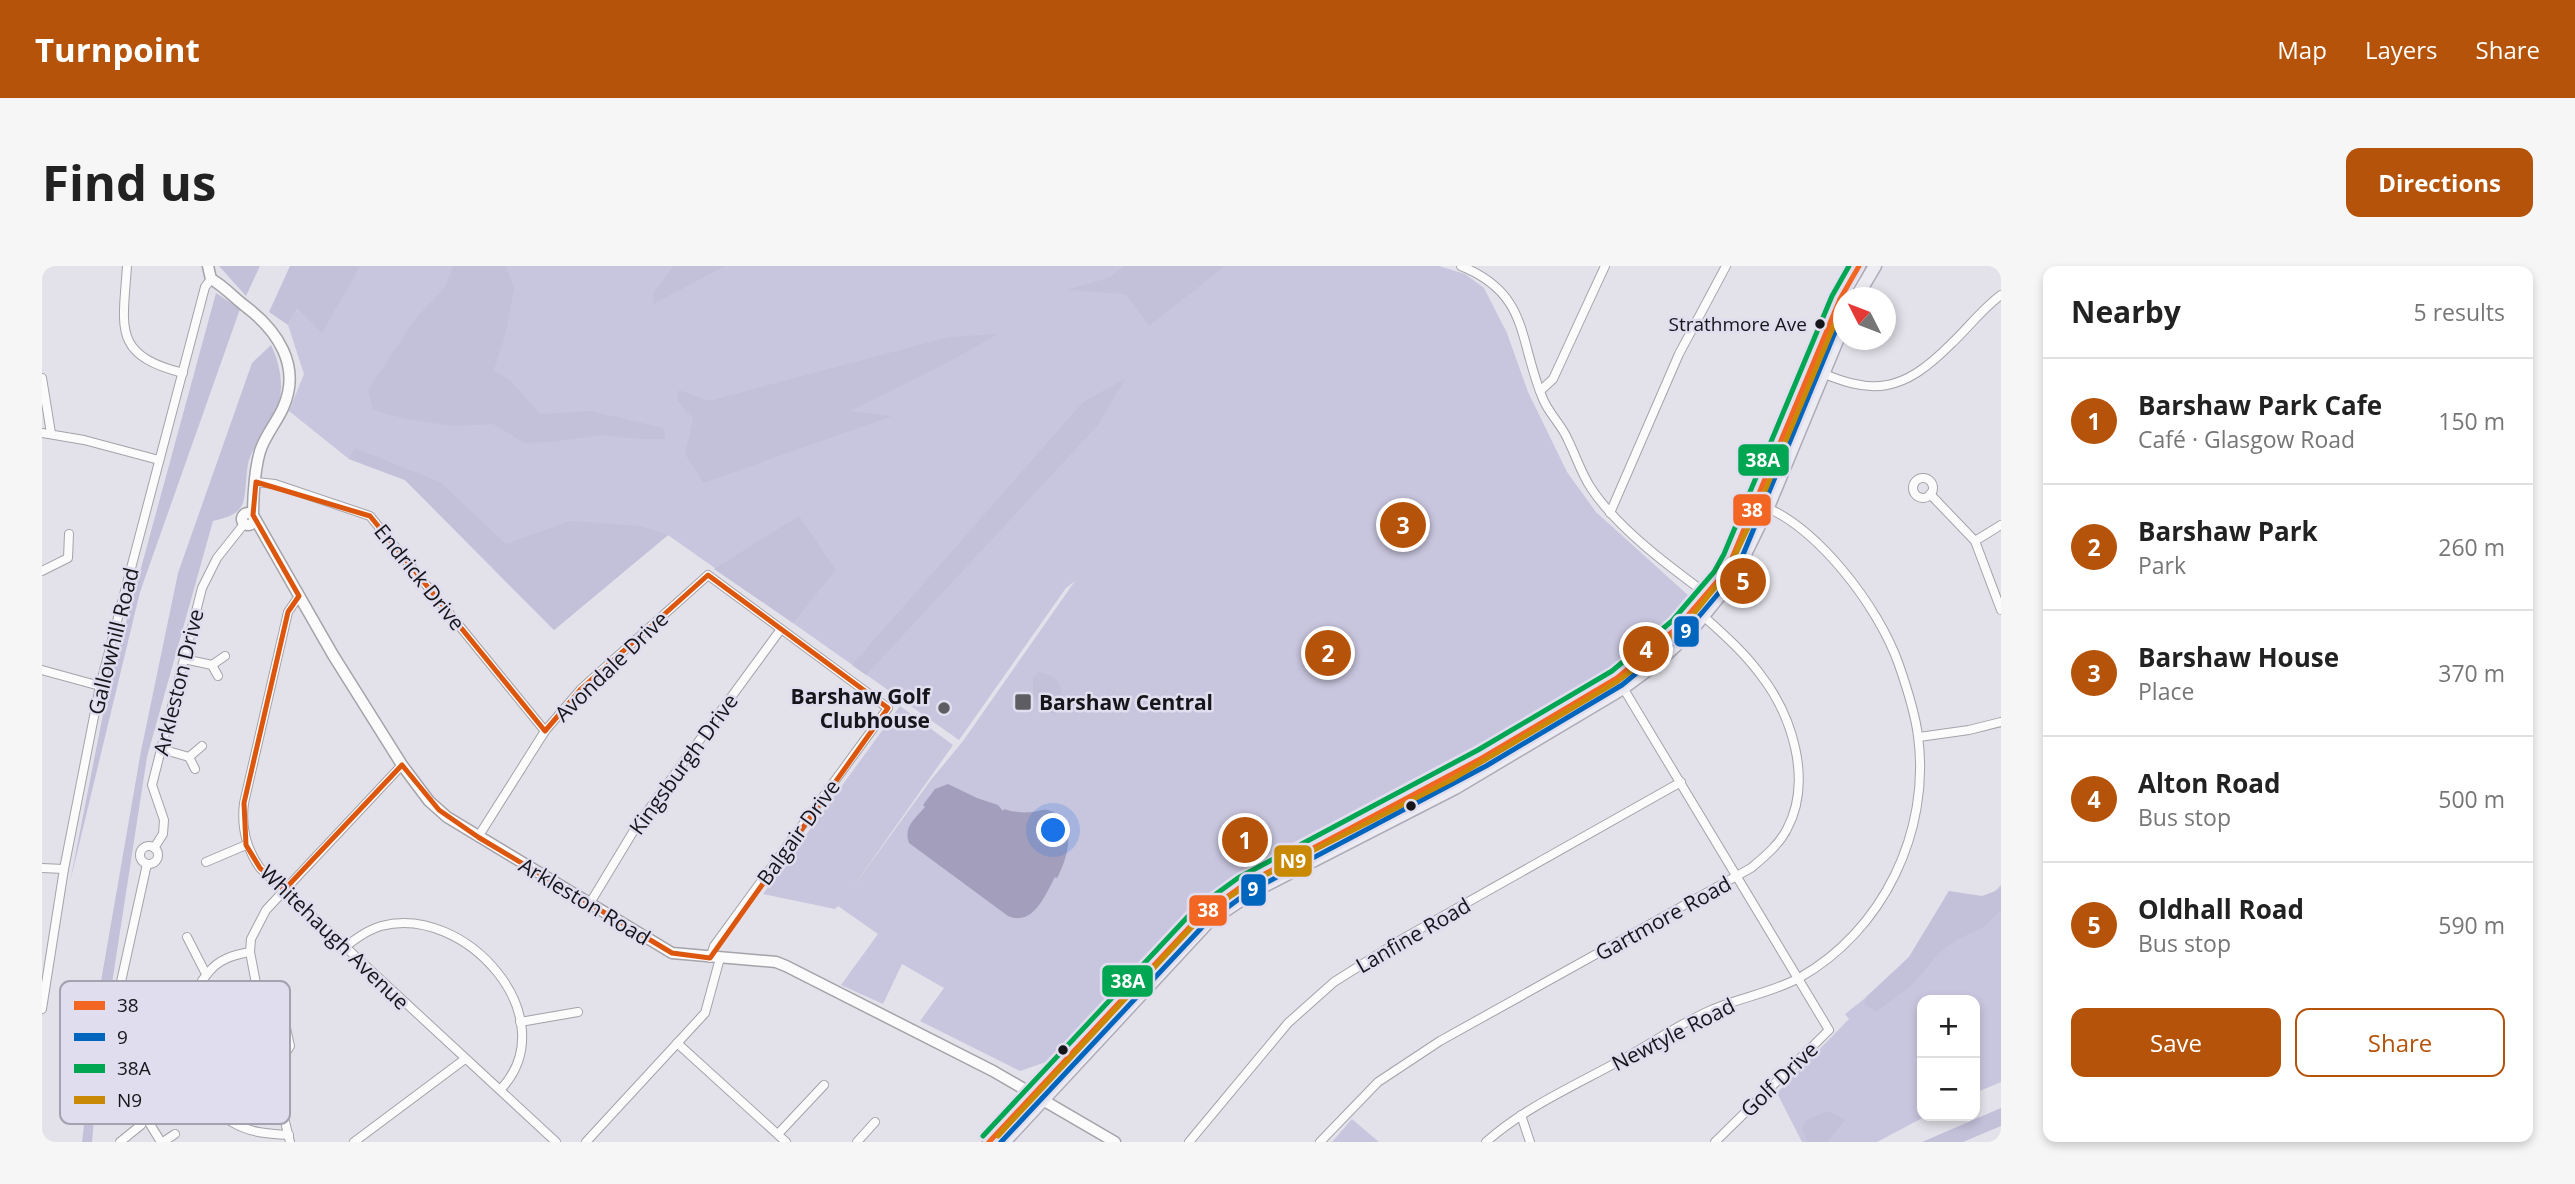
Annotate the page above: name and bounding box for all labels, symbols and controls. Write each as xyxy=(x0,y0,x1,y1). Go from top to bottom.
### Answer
text: Turnpoint xyxy=(35,27,200,72)
text: Map xyxy=(2277,33,2327,66)
text: Layers xyxy=(2365,33,2438,66)
text: Share xyxy=(2476,33,2540,66)
button: Directions xyxy=(2346,148,2533,217)
text: Find us xyxy=(42,149,216,215)
north arrow xyxy=(1833,287,1896,350)
text: Nearby xyxy=(2071,291,2181,332)
text: 5 results xyxy=(2414,296,2505,328)
place label: Strathmore Ave xyxy=(1668,311,1807,337)
marker: Strathmore Ave xyxy=(1813,317,1827,331)
text: Barshaw Park Cafe xyxy=(2138,387,2382,423)
text: 1 xyxy=(2087,405,2101,437)
text: 150 m xyxy=(2438,405,2505,437)
text: Café · Glasgow Road xyxy=(2138,423,2355,455)
line badge: 38A xyxy=(1737,443,1790,477)
text: 38A xyxy=(1746,447,1781,473)
line badge: 38 xyxy=(1732,493,1772,527)
text: 38 xyxy=(1741,497,1763,523)
pin: 3 xyxy=(1380,499,1426,551)
text: Barshaw Park xyxy=(2138,513,2318,549)
street label: Endrick Drive xyxy=(368,518,472,636)
text: 2 xyxy=(2087,531,2101,563)
text: 260 m xyxy=(2438,531,2505,563)
text: Park xyxy=(2138,549,2186,581)
pin: 5 xyxy=(1720,555,1766,607)
street label: Gallowhill Road xyxy=(81,564,145,718)
street label: Avondale Drive xyxy=(548,605,674,727)
street label: Arkleston Drive xyxy=(146,606,210,758)
line badge: 9 xyxy=(1673,615,1700,648)
text: 9 xyxy=(1681,618,1692,644)
pin: 4 xyxy=(1623,623,1669,675)
pin: 2 xyxy=(1305,627,1351,679)
text: Barshaw House xyxy=(2138,639,2339,675)
text: 3 xyxy=(2087,657,2101,689)
text: 370 m xyxy=(2438,657,2505,689)
text: Place xyxy=(2138,675,2194,707)
place label: Barshaw Golf Clubhouse xyxy=(791,682,932,734)
street label: Kingsburgh Drive xyxy=(622,688,744,840)
place label: Barshaw Central xyxy=(1039,688,1213,716)
marker: Barshaw Central xyxy=(1013,692,1033,712)
marker: Barshaw Golf Clubhouse xyxy=(936,700,952,716)
text: Alton Road xyxy=(2138,765,2281,801)
street label: Balgair Drive xyxy=(750,773,846,891)
text: 4 xyxy=(2087,783,2101,815)
text: 500 m xyxy=(2438,783,2505,815)
unlabelled marker xyxy=(1404,799,1418,813)
text: Bus stop xyxy=(2138,801,2231,833)
your location xyxy=(1036,813,1070,847)
pin: 1 xyxy=(1222,814,1268,866)
line badge: N9 xyxy=(1273,844,1313,878)
text: N9 xyxy=(1280,848,1306,874)
street label: Arkleston Road xyxy=(514,851,656,951)
street label: Whitehaugh Avenue xyxy=(254,858,416,1016)
street label: Gartmore Road xyxy=(1590,869,1736,967)
line badge: 9 xyxy=(1240,873,1267,907)
text: 9 xyxy=(1248,876,1259,902)
street label: Lanfine Road xyxy=(1351,891,1475,979)
text: Oldhall Road xyxy=(2138,891,2304,927)
line badge: 38 xyxy=(1188,894,1228,927)
text: 38 xyxy=(1197,897,1219,923)
text: 5 xyxy=(2087,909,2101,941)
text: 590 m xyxy=(2438,909,2505,941)
text: Bus stop xyxy=(2138,927,2231,959)
line badge: 38A xyxy=(1101,964,1154,998)
text: 38A xyxy=(1111,968,1146,994)
legend xyxy=(60,981,290,1124)
street label: Newtyle Road xyxy=(1607,991,1739,1077)
text: 38 xyxy=(117,992,139,1018)
map controls xyxy=(1917,995,1980,1121)
button: + xyxy=(1917,995,1980,1058)
button: Save xyxy=(2071,1008,2281,1077)
button: Share xyxy=(2295,1008,2505,1077)
text: 9 xyxy=(117,1024,128,1050)
street label: Golf Drive xyxy=(1734,1035,1824,1123)
unlabelled marker xyxy=(1056,1043,1070,1057)
text: 38A xyxy=(117,1055,151,1081)
button: − xyxy=(1917,1058,1980,1121)
text: N9 xyxy=(117,1087,142,1113)

